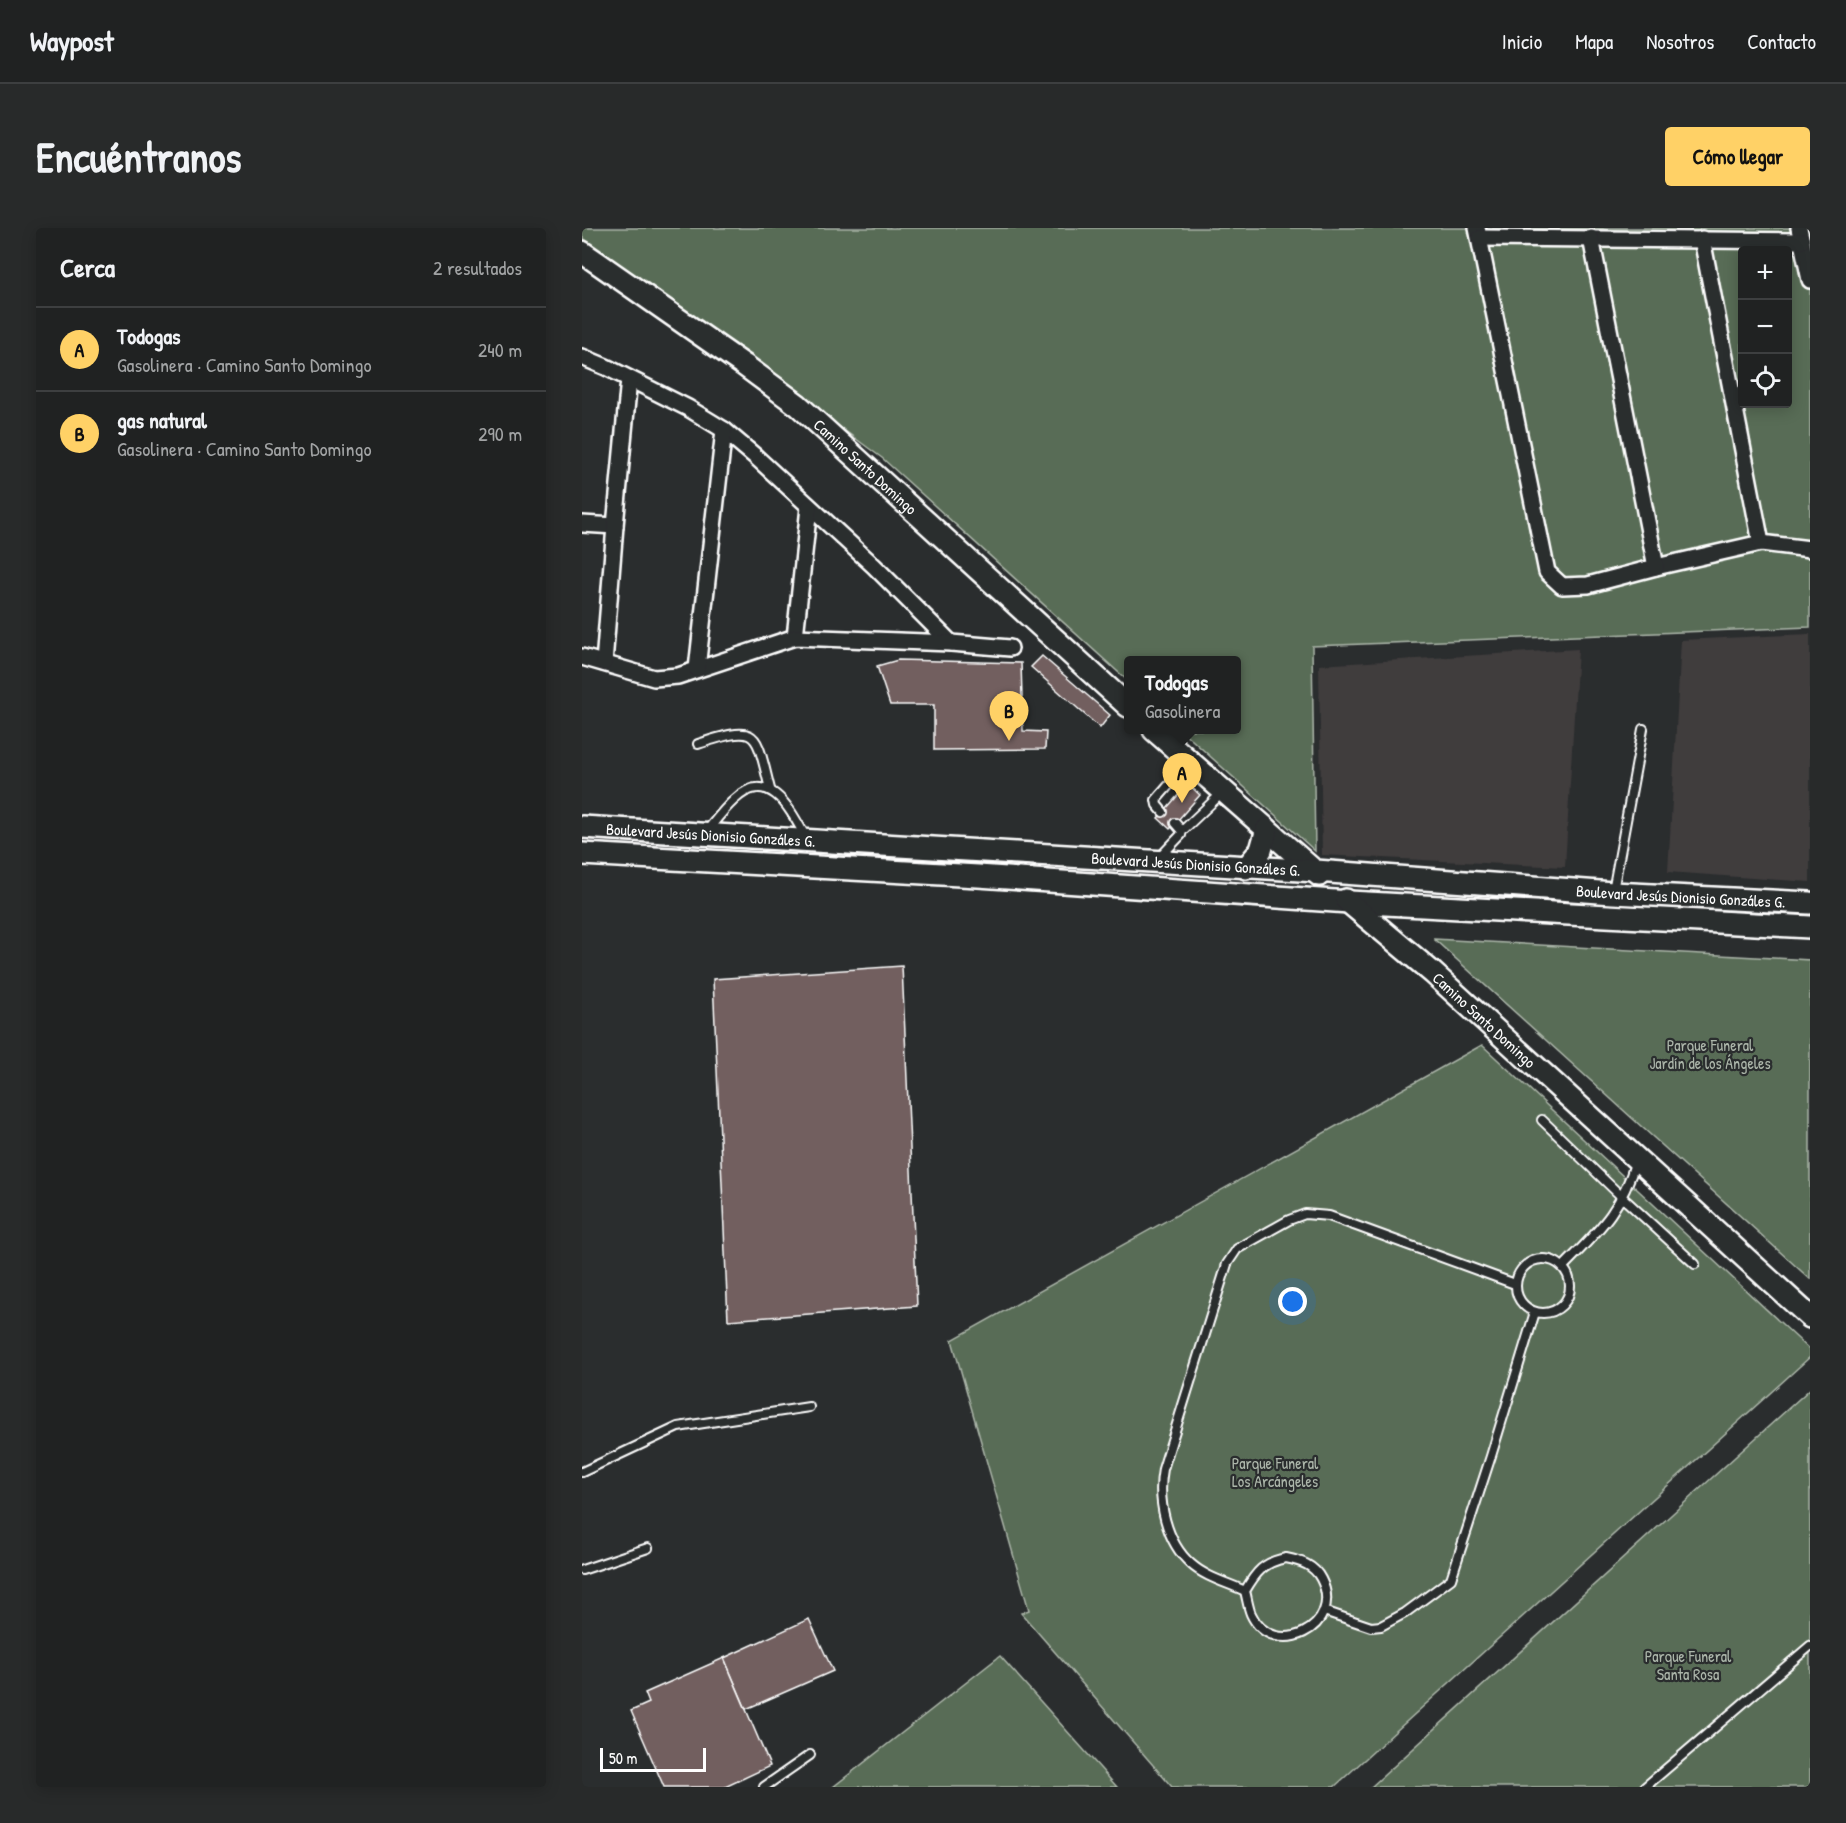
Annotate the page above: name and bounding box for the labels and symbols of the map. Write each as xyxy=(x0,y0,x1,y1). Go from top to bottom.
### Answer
street label: Camino Santo Domingo xyxy=(809,414,922,520)
pin: B xyxy=(990,692,1028,741)
pin: A xyxy=(1162,754,1202,803)
street label: Boulevard Jesús Dionisio Gonzáles G. xyxy=(605,817,816,852)
street label: Boulevard Jesús Dionisio Gonzáles G. xyxy=(1091,847,1301,881)
street label: Boulevard Jesús Dionisio Gonzáles G. xyxy=(1575,879,1786,913)
street label: Camino Santo Domingo xyxy=(1428,967,1541,1073)
park label: Parque Funeral Jardín de los Ángeles xyxy=(1649,1034,1771,1074)
your location xyxy=(1278,1287,1307,1316)
park label: Parque Funeral Los Arcángeles xyxy=(1232,1452,1319,1492)
park label: Parque Funeral Santa Rosa xyxy=(1645,1645,1732,1685)
scale bar xyxy=(600,1745,706,1772)

